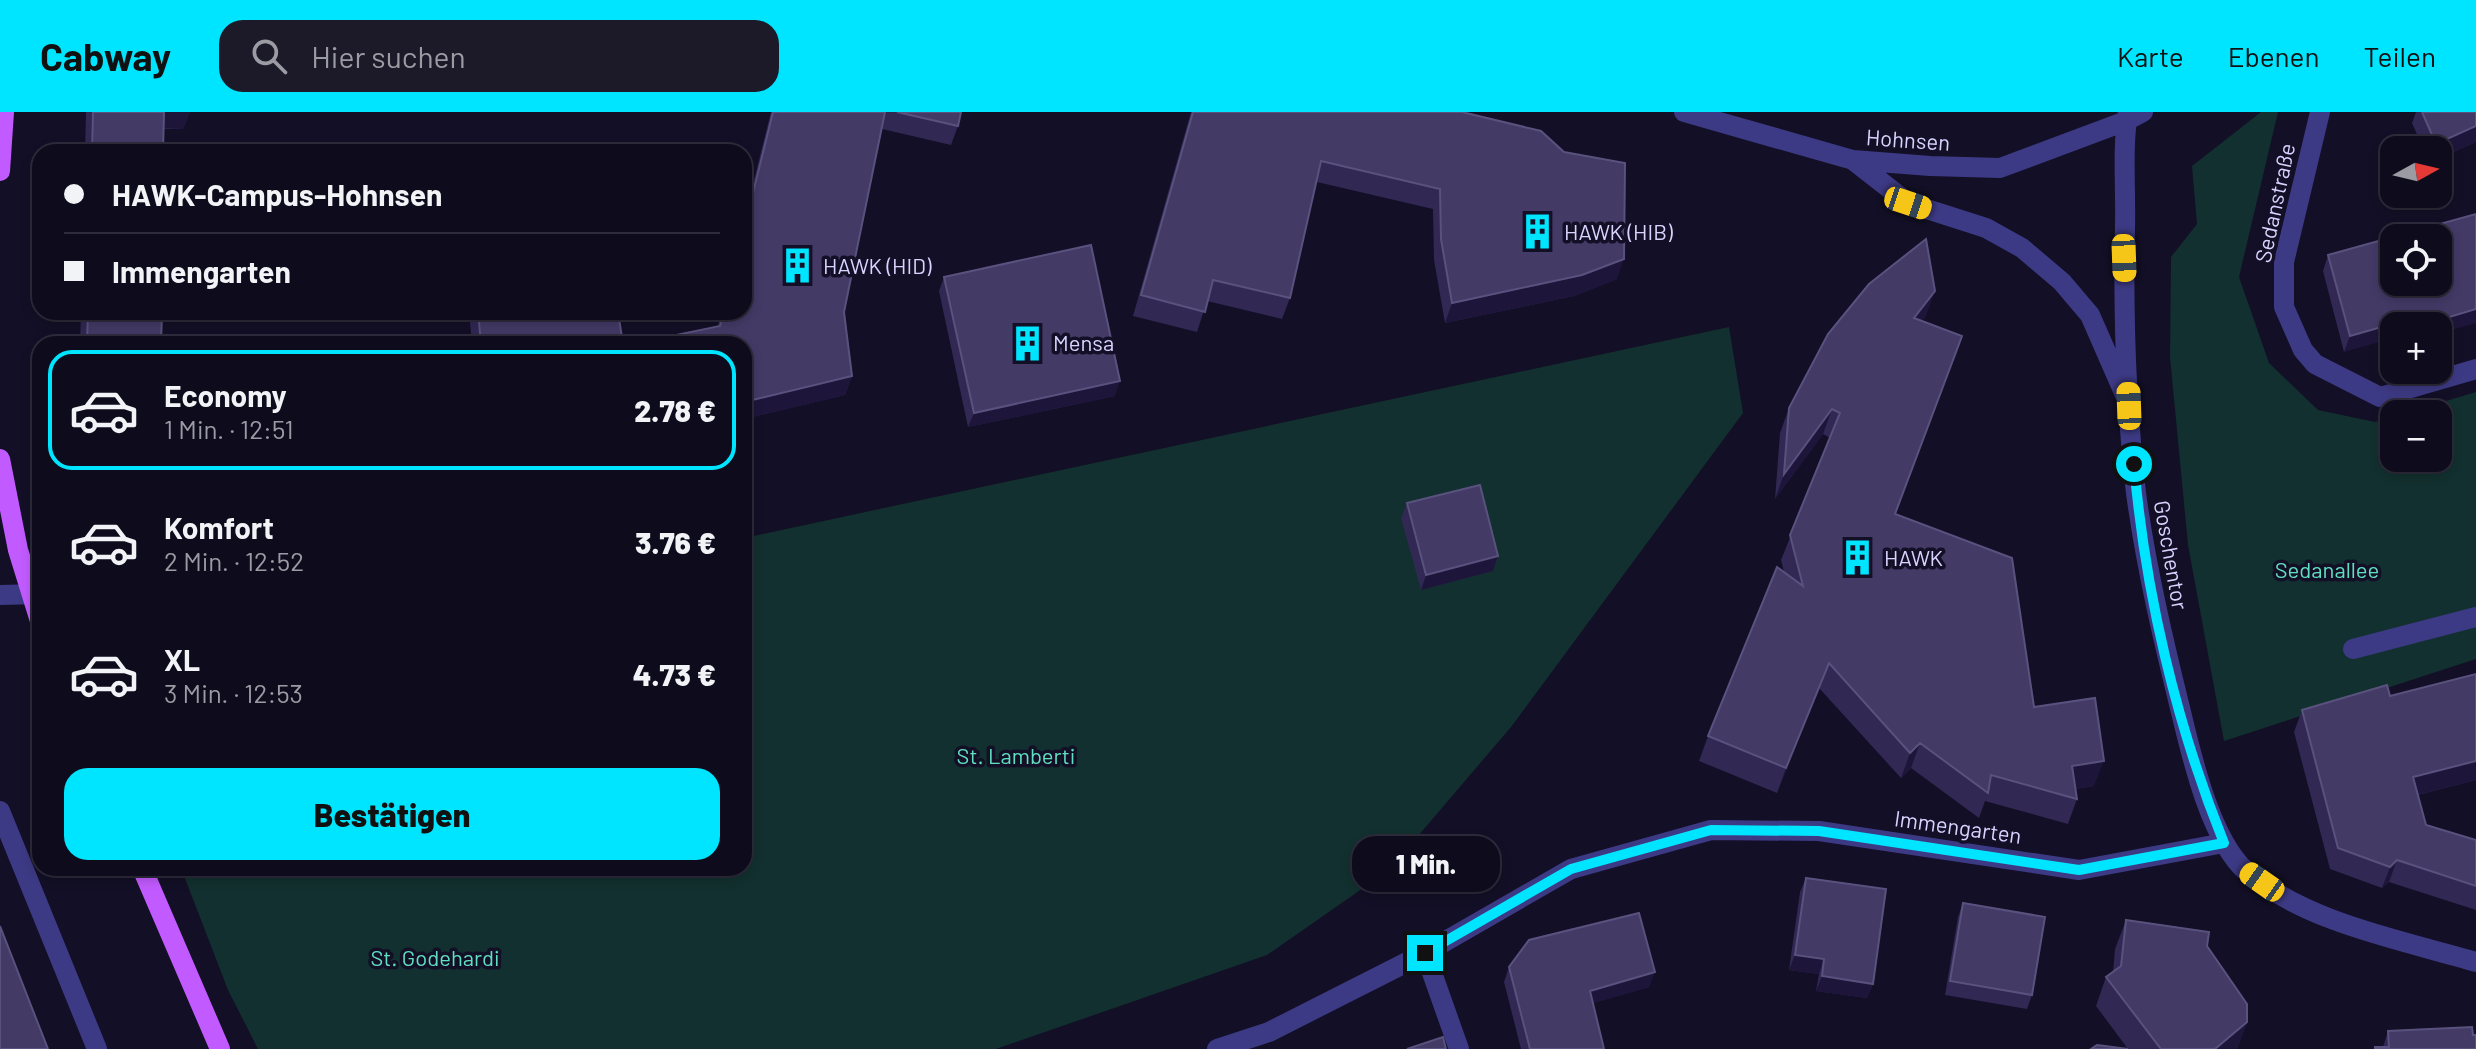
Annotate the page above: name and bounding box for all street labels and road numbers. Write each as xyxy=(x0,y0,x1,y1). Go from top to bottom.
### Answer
street label: Hohnsen xyxy=(1865,123,1951,155)
street label: Sedanstraße xyxy=(2249,141,2299,265)
street label: Goschentor xyxy=(2150,498,2194,611)
street label: Immengarten xyxy=(1893,804,2023,848)

